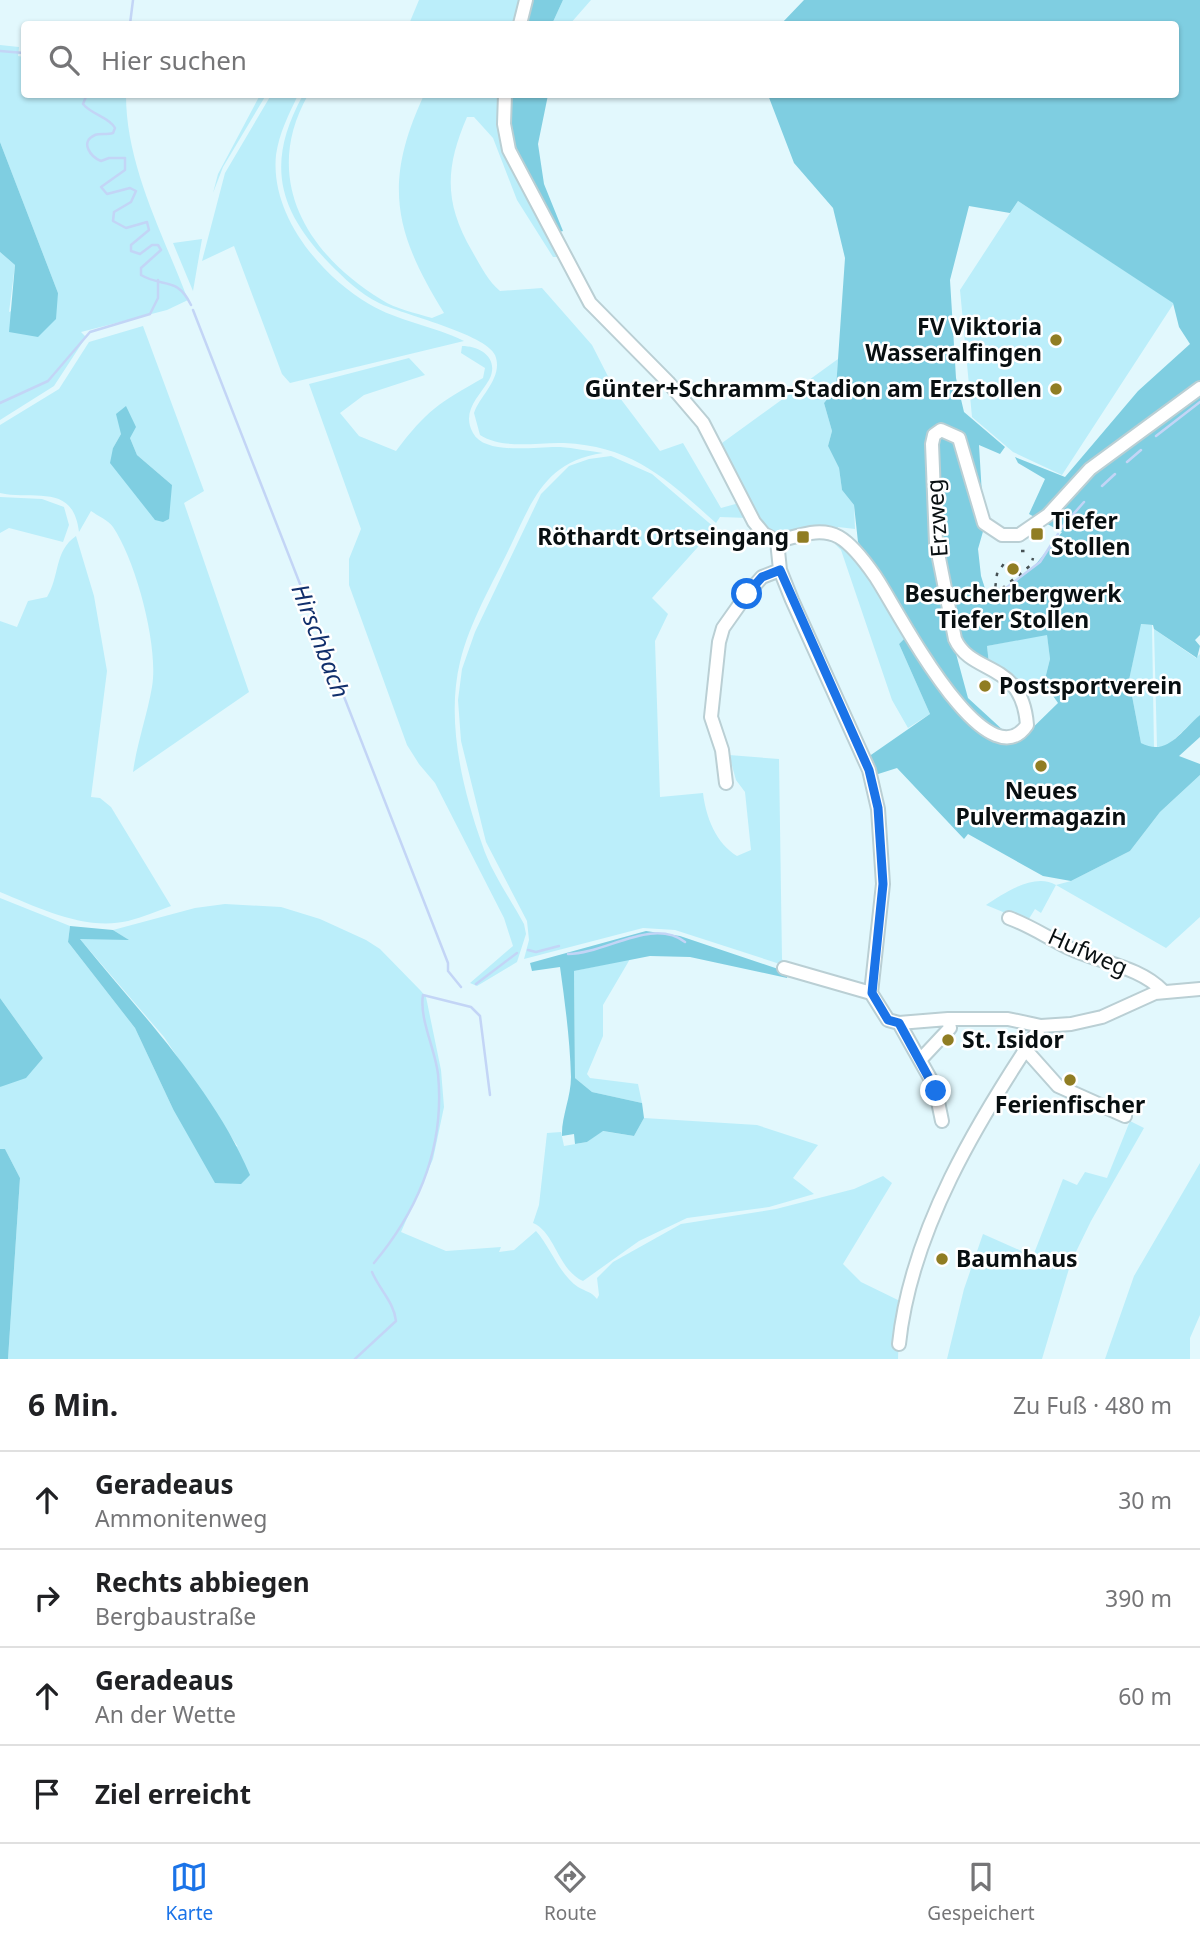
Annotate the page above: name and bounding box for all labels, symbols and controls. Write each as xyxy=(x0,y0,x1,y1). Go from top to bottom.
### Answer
search box xyxy=(21,21,1179,98)
icon: search xyxy=(45,41,83,79)
text: Hier suchen xyxy=(101,42,247,78)
place label: FV Viktoria Wasseralfingen xyxy=(865,310,1042,368)
marker: FV Viktoria Wasseralfingen xyxy=(1048,332,1064,348)
place label: Günter+Schramm-Stadion am Erzstollen xyxy=(585,372,1042,404)
marker: Günter+Schramm-Stadion am Erzstollen xyxy=(1048,381,1064,397)
street label: Erzweg xyxy=(917,478,955,558)
place label: Tiefer Stollen xyxy=(1051,504,1130,562)
place label: Röthardt Ortseingang xyxy=(537,520,789,552)
marker: Tiefer Stollen xyxy=(1029,526,1045,542)
marker: Röthardt Ortseingang xyxy=(795,529,811,545)
marker: Besucherbergwerk Tiefer Stollen xyxy=(1005,561,1021,577)
place label: Besucherbergwerk Tiefer Stollen xyxy=(904,577,1122,635)
route start xyxy=(731,578,762,609)
water label: Hirschbach xyxy=(285,579,358,702)
place label: Postsportverein xyxy=(999,669,1182,701)
marker: Postsportverein xyxy=(977,678,993,694)
marker: Neues Pulvermagazin xyxy=(1033,758,1049,774)
place label: Neues Pulvermagazin xyxy=(956,774,1126,832)
street label: Hufweg xyxy=(1043,919,1133,983)
place label: St. Isidor xyxy=(962,1023,1064,1055)
marker: St. Isidor xyxy=(940,1032,956,1048)
marker: Ferienfischer xyxy=(1062,1072,1078,1088)
route end xyxy=(920,1075,951,1106)
place label: Ferienfischer xyxy=(995,1088,1145,1120)
place label: Baumhaus xyxy=(956,1242,1078,1274)
marker: Baumhaus xyxy=(934,1251,950,1267)
text: 6 Min. xyxy=(28,1384,118,1425)
text: Zu Fuß · 480 m xyxy=(1013,1389,1172,1421)
text: Geradeaus xyxy=(95,1466,234,1502)
icon: ahead xyxy=(28,1481,66,1519)
text: 30 m xyxy=(1118,1484,1172,1516)
text: Ammonitenweg xyxy=(95,1502,267,1534)
text: Rechts abbiegen xyxy=(95,1564,310,1600)
icon: right xyxy=(28,1579,66,1617)
text: 390 m xyxy=(1105,1582,1172,1614)
text: Bergbaustraße xyxy=(95,1600,256,1632)
text: Geradeaus xyxy=(95,1662,234,1698)
icon: ahead xyxy=(28,1677,66,1715)
text: 60 m xyxy=(1118,1680,1172,1712)
text: An der Wette xyxy=(95,1698,236,1730)
icon: arrive xyxy=(28,1775,66,1813)
text: Ziel erreicht xyxy=(95,1776,251,1812)
tab: Karte xyxy=(165,1858,213,1926)
tab: Route xyxy=(544,1858,597,1926)
tab: Gespeichert xyxy=(927,1858,1035,1926)

